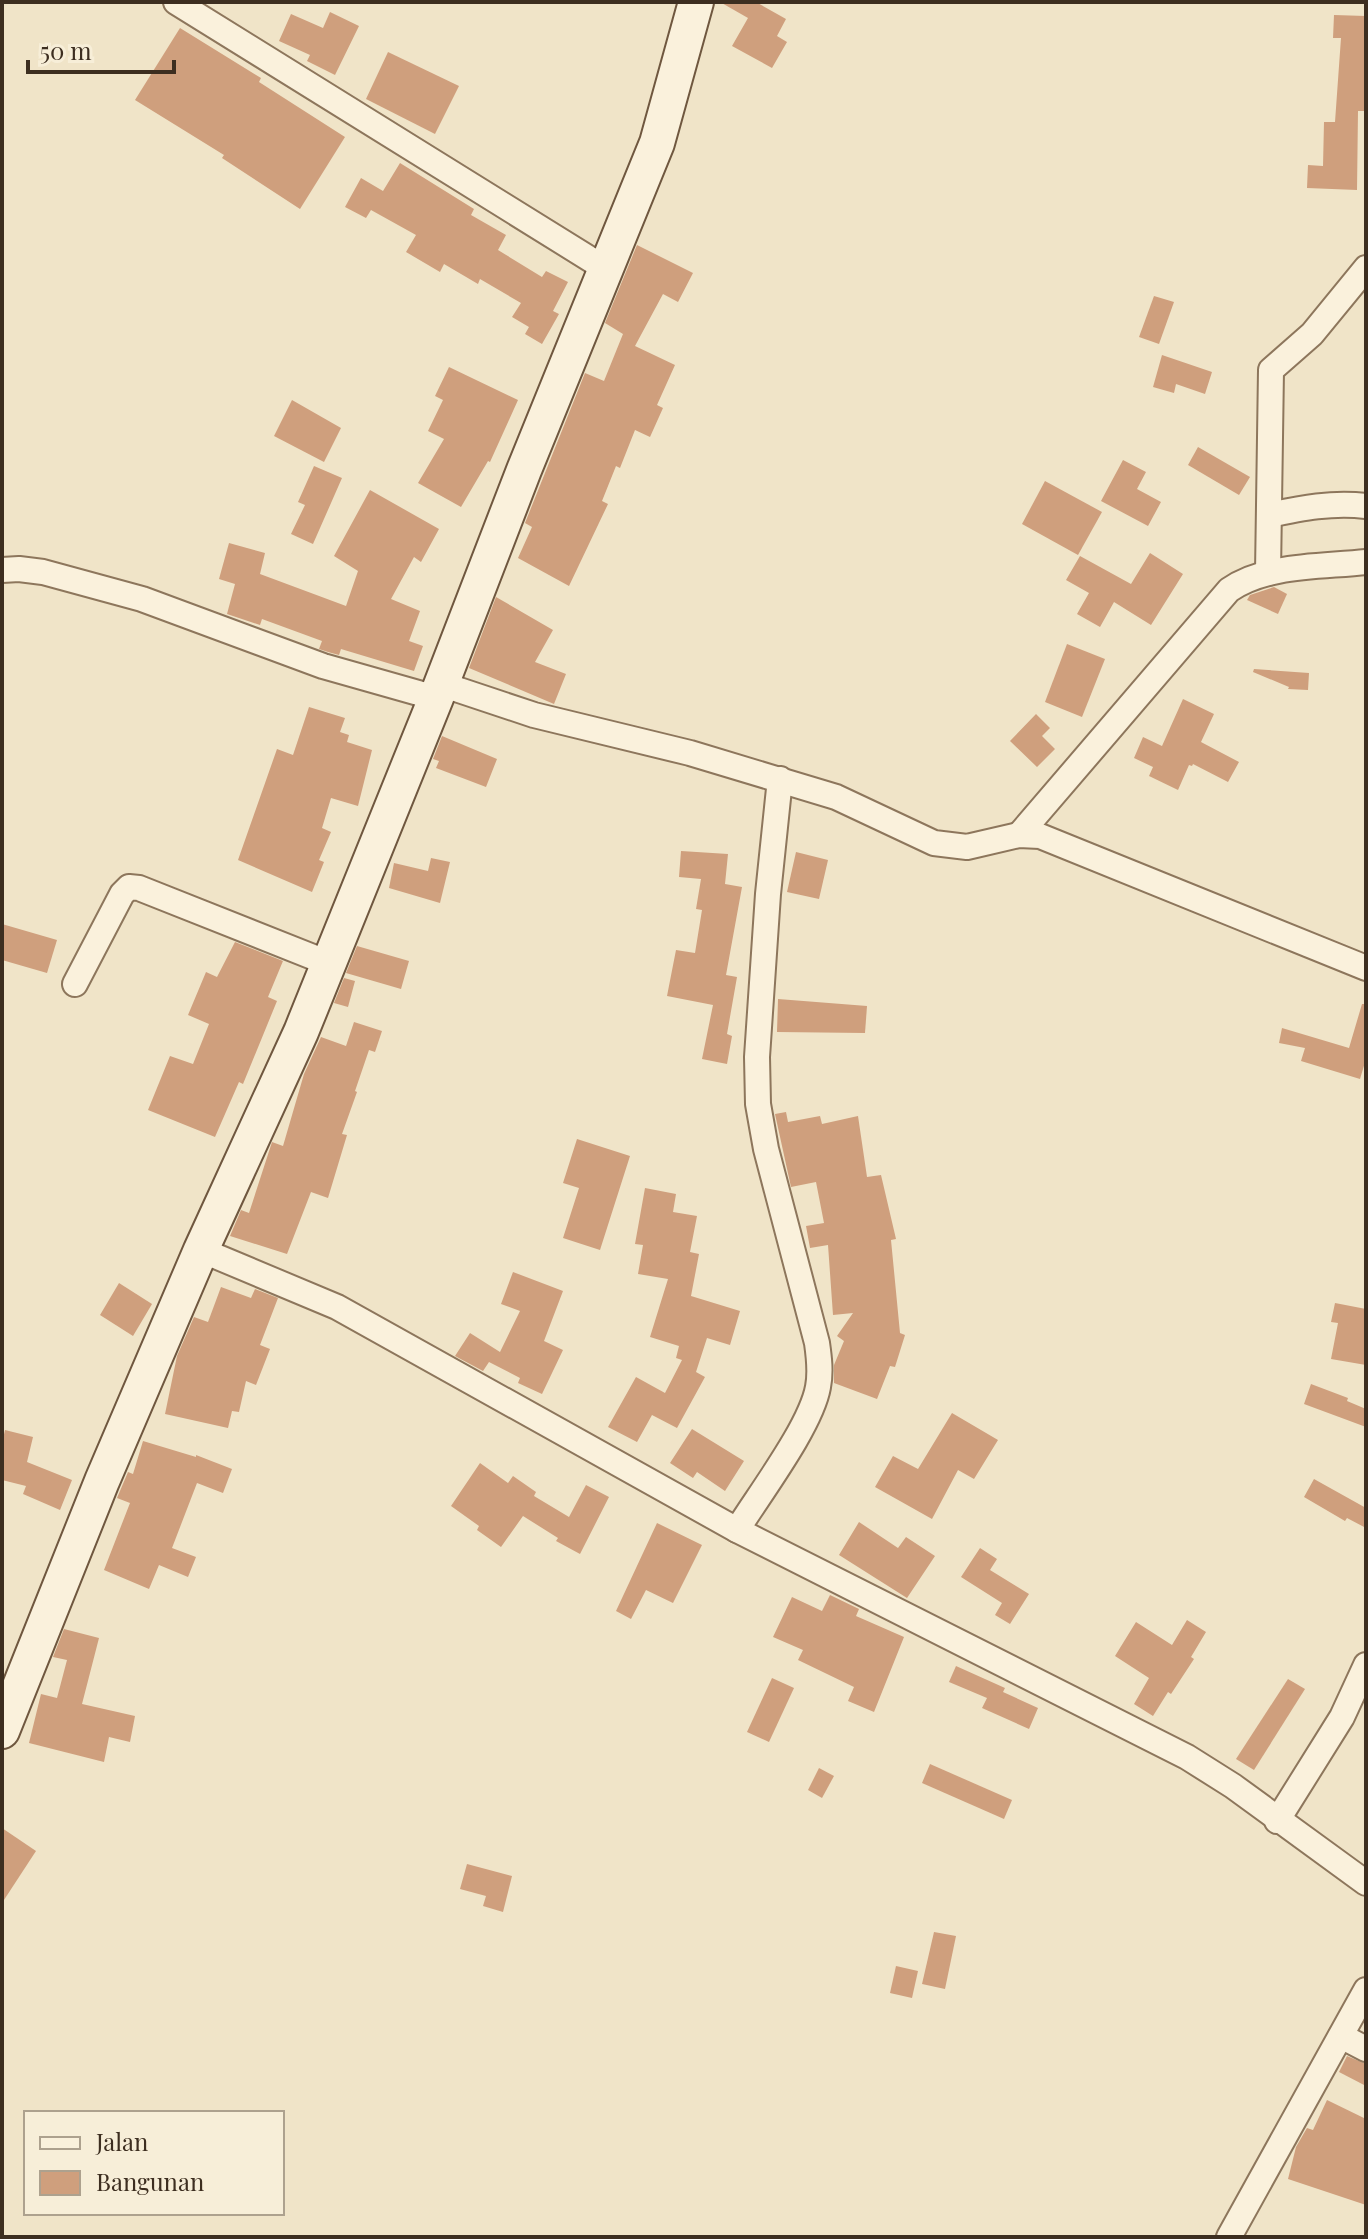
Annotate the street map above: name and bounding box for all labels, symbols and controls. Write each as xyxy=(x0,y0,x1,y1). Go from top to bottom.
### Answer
scale bar xyxy=(28,24,174,74)
text: 50 m xyxy=(40,34,92,66)
legend xyxy=(24,2111,284,2215)
text: Jalan xyxy=(95,2125,148,2157)
text: Bangunan xyxy=(96,2165,204,2197)

